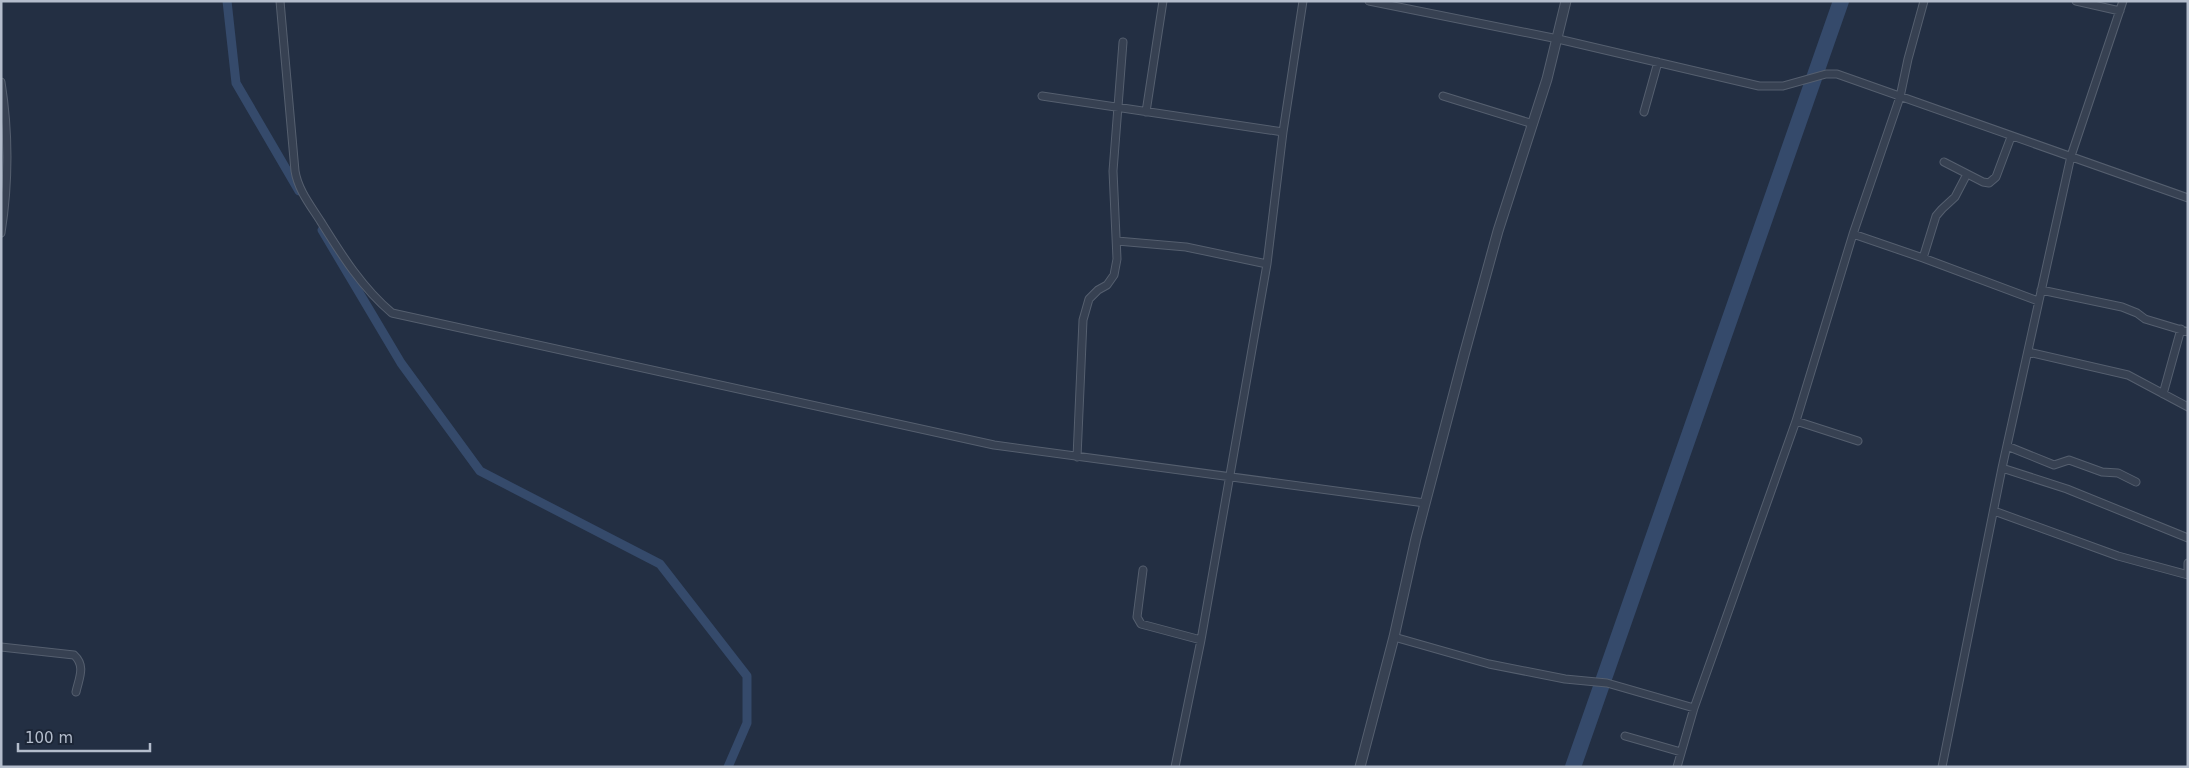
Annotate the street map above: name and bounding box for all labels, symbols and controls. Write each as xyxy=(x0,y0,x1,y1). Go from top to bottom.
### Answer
scale bar xyxy=(18,720,150,752)
text: 100 m xyxy=(25,729,73,747)

